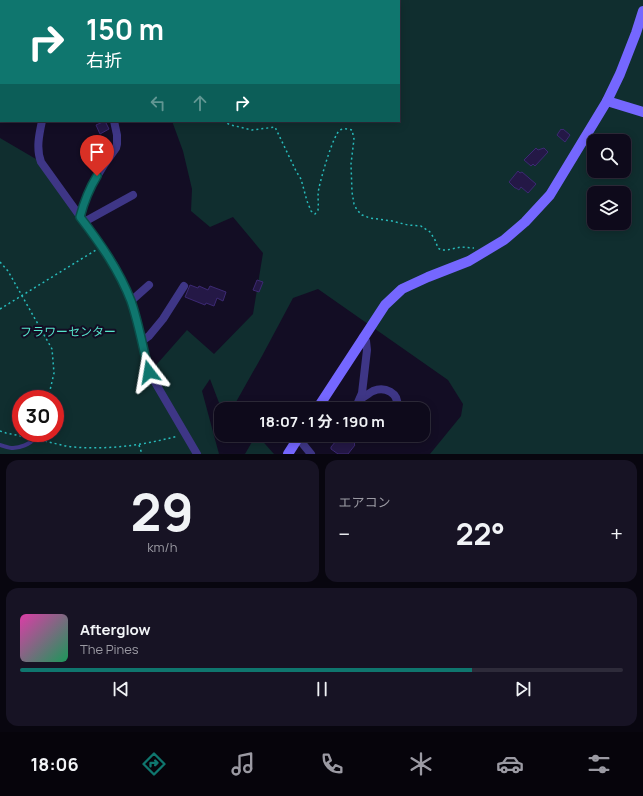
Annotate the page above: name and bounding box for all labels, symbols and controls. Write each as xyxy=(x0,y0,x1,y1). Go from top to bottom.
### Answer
text: 150 m xyxy=(86,10,164,48)
icon: right xyxy=(20,16,72,68)
text: 右折 xyxy=(86,48,122,72)
icon: left xyxy=(147,92,169,114)
icon: ahead xyxy=(189,92,211,114)
icon: right xyxy=(231,92,253,114)
map controls xyxy=(587,134,631,230)
button: search xyxy=(587,134,631,178)
pin xyxy=(80,135,114,176)
icon: arrive xyxy=(86,141,108,163)
button: layers xyxy=(587,186,631,230)
park label: フラワーセンター xyxy=(20,323,116,340)
position arrow xyxy=(128,351,170,393)
speed limit sign: 30 xyxy=(12,390,64,442)
text: 18:07 · 1 分 · 190 m xyxy=(259,411,385,432)
text: 29 xyxy=(131,476,194,547)
text: エアコン xyxy=(339,493,391,511)
text: 22° xyxy=(456,513,505,554)
text: − xyxy=(339,519,350,549)
text: + xyxy=(610,519,623,549)
text: km/h xyxy=(147,538,177,556)
text: Afterglow xyxy=(80,619,151,640)
text: The Pines xyxy=(80,640,139,658)
icon: previous xyxy=(110,678,132,700)
icon: pause xyxy=(311,678,333,700)
icon: next xyxy=(512,678,534,700)
icon: directions xyxy=(140,750,168,778)
icon: music xyxy=(229,750,257,778)
icon: phone xyxy=(318,750,346,778)
icon: climate xyxy=(407,750,435,778)
icon: car xyxy=(496,750,524,778)
icon: filters xyxy=(585,750,613,778)
text: 18:06 xyxy=(30,752,79,776)

